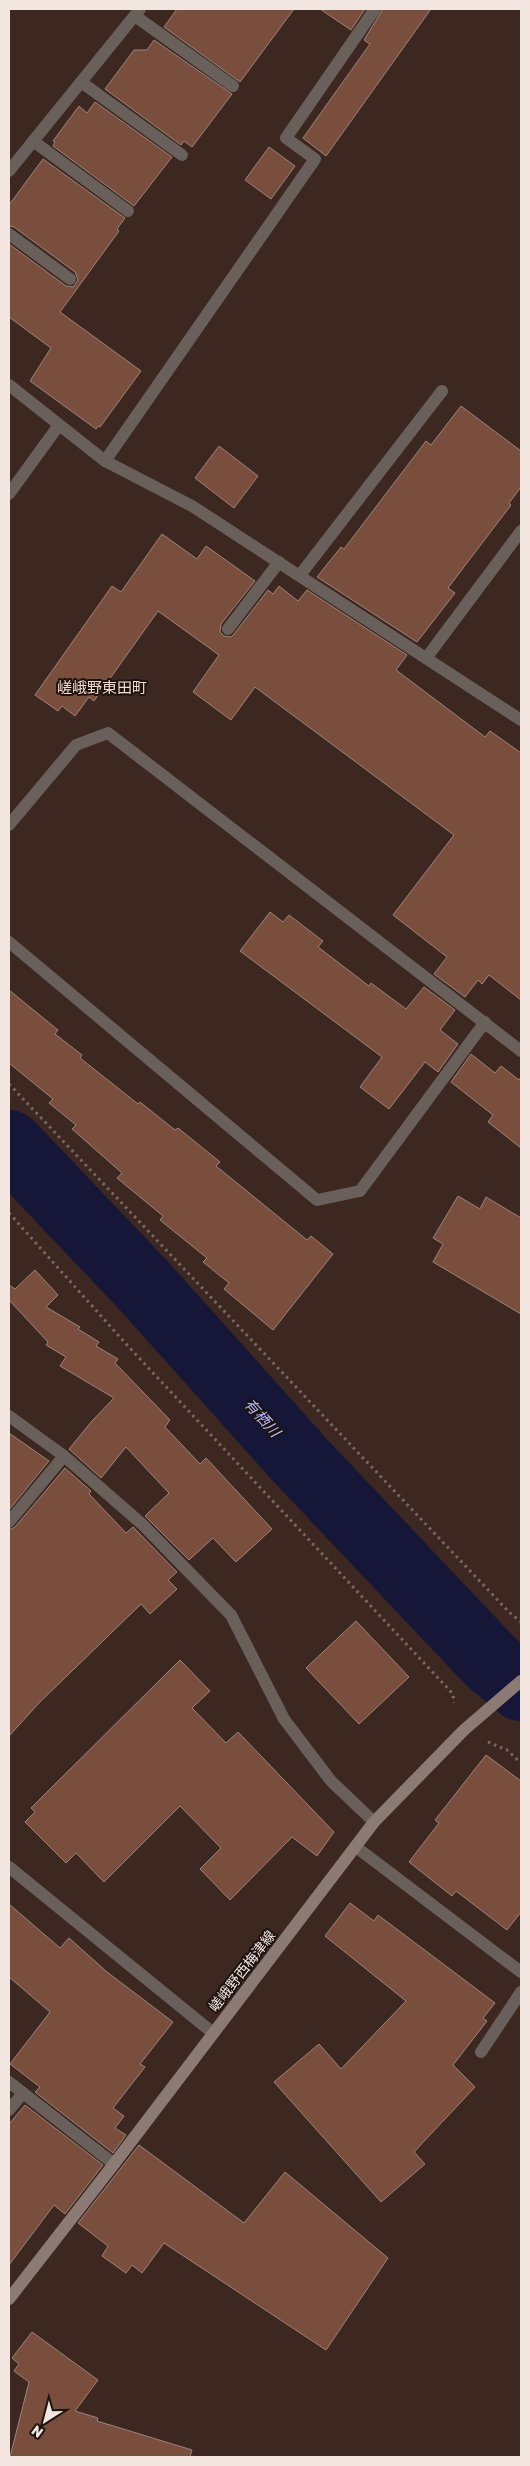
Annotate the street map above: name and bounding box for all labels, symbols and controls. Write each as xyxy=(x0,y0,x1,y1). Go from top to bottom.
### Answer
district label: 嵯峨野東田町 xyxy=(57,679,147,697)
water label: 有栖川 xyxy=(240,1395,285,1442)
street label: 嵯峨野西梅津線 xyxy=(206,1927,279,2015)
north arrow xyxy=(20,2396,70,2446)
text: N xyxy=(29,2421,47,2441)

